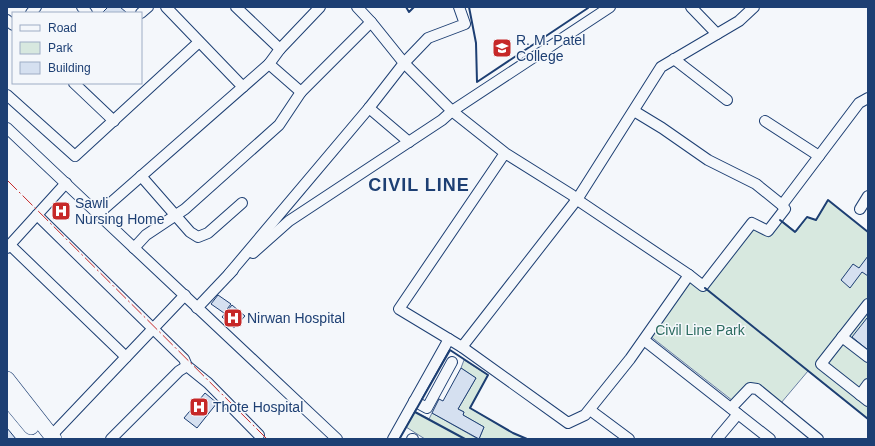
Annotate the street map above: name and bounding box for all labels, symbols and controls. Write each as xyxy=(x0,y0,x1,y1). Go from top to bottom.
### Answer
legend xyxy=(12,12,142,84)
text: Road xyxy=(48,21,77,35)
place label: R. M. Patel College xyxy=(516,32,585,64)
school or university icon: R. M. Patel College xyxy=(491,37,513,59)
text: Park xyxy=(48,41,74,55)
text: Building xyxy=(48,61,91,75)
district label: CIVIL LINE xyxy=(368,175,470,195)
place label: Sawli Nursing Home xyxy=(75,195,165,227)
hospital icon: Sawli Nursing Home xyxy=(50,200,72,222)
hospital icon: Nirwan Hospital xyxy=(222,307,244,329)
place label: Nirwan Hospital xyxy=(247,310,345,326)
park label: Civil Line Park xyxy=(655,322,746,338)
hospital icon: Thote Hospital xyxy=(188,396,210,418)
place label: Thote Hospital xyxy=(213,399,303,415)

